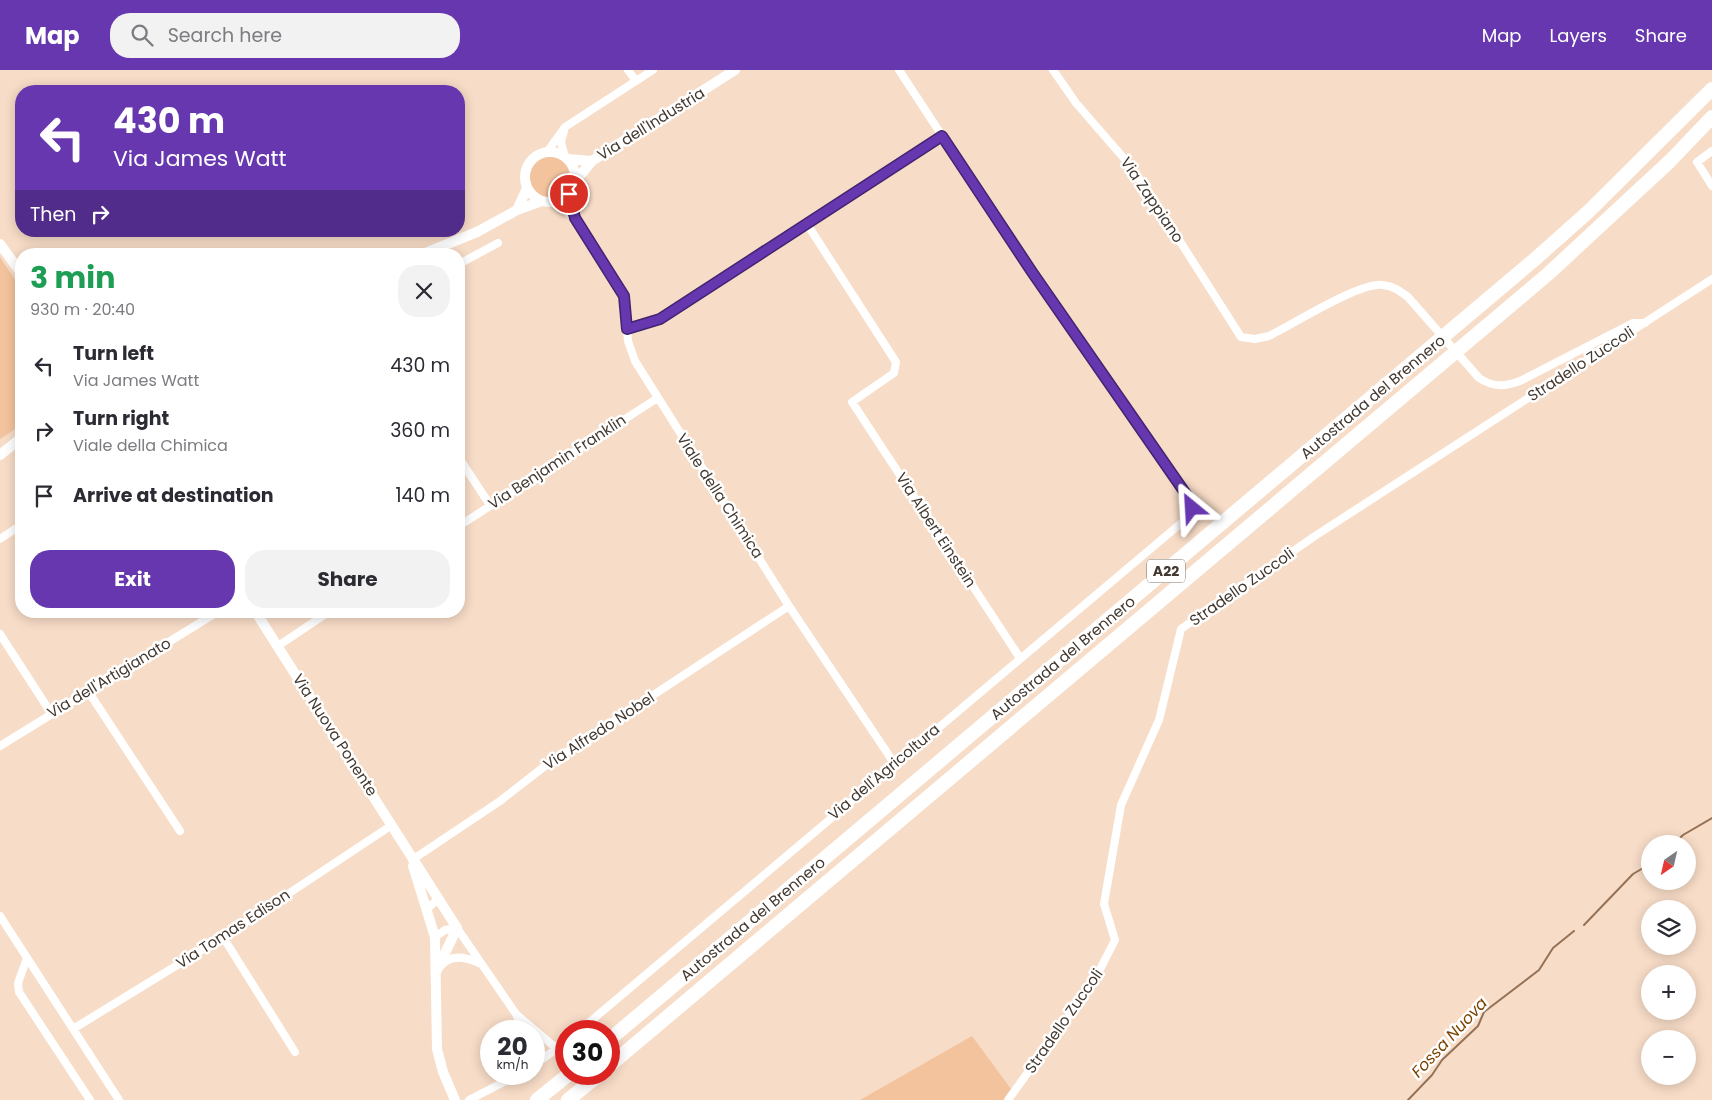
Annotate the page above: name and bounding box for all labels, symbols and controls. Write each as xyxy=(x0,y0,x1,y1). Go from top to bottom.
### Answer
search box xyxy=(110,13,460,58)
text: Map xyxy=(25,19,80,52)
icon: search xyxy=(128,21,156,49)
text: Search here xyxy=(168,22,282,49)
text: Map xyxy=(1482,23,1522,48)
text: Layers xyxy=(1550,23,1607,48)
text: Share xyxy=(1635,23,1687,48)
street label: Via dell'Industria xyxy=(593,82,708,165)
text: 430 m xyxy=(113,96,225,145)
icon: left xyxy=(30,105,95,170)
text: Via James Watt xyxy=(113,143,287,174)
street label: Via Zappiano xyxy=(1116,153,1189,247)
pin xyxy=(548,173,590,215)
icon: arrive xyxy=(555,180,583,208)
icon: right xyxy=(86,200,114,228)
text: Then xyxy=(30,201,76,228)
text: 3 min xyxy=(30,256,115,299)
button: close xyxy=(398,265,450,317)
text: 930 m · 20:40 xyxy=(30,298,135,321)
street label: Stradello Zuccoli xyxy=(1523,321,1638,406)
street label: Autostrada del Brennero xyxy=(1296,330,1450,463)
text: Turn left xyxy=(73,340,154,367)
icon: left xyxy=(30,352,58,380)
text: 430 m xyxy=(390,352,450,379)
text: Via James Watt xyxy=(73,369,199,392)
text: Turn right xyxy=(73,405,169,432)
street label: Via Benjamin Franklin xyxy=(484,409,630,514)
icon: right xyxy=(30,417,58,445)
text: 360 m xyxy=(390,417,450,444)
street label: Viale della Chimica xyxy=(672,429,769,562)
text: Viale della Chimica xyxy=(73,434,228,457)
street label: Via Albert Einstein xyxy=(891,468,981,591)
position arrow xyxy=(1165,481,1217,533)
icon: arrive xyxy=(30,482,58,510)
text: Arrive at destination xyxy=(73,482,274,509)
text: 140 m xyxy=(395,482,450,509)
street label: Stradello Zuccoli xyxy=(1185,543,1298,631)
button: Exit xyxy=(30,550,235,608)
button: Share xyxy=(245,550,450,608)
road number: A22 xyxy=(1147,560,1185,582)
street label: Autostrada del Brennero xyxy=(986,591,1140,724)
street label: Via dell'Artigianato xyxy=(43,632,175,723)
street label: Via Nuova Ponente xyxy=(288,670,383,800)
street label: Via Alfredo Nobel xyxy=(539,687,658,774)
street label: Via dell'Agricoltura xyxy=(823,719,944,825)
north arrow xyxy=(1641,835,1696,890)
map controls xyxy=(1641,835,1696,1085)
street label: Autostrada del Brennero xyxy=(676,852,830,985)
street label: Via Tomas Edison xyxy=(172,884,294,973)
button: layers xyxy=(1641,900,1696,955)
street label: Stradello Zuccoli xyxy=(1020,964,1108,1077)
button: + xyxy=(1641,965,1696,1020)
water label: Fossa Nuova xyxy=(1406,992,1493,1083)
speed limit sign: 30 xyxy=(555,1020,620,1085)
text: 20 xyxy=(497,1029,528,1064)
button: − xyxy=(1641,1030,1696,1085)
text: km/h xyxy=(497,1056,528,1073)

